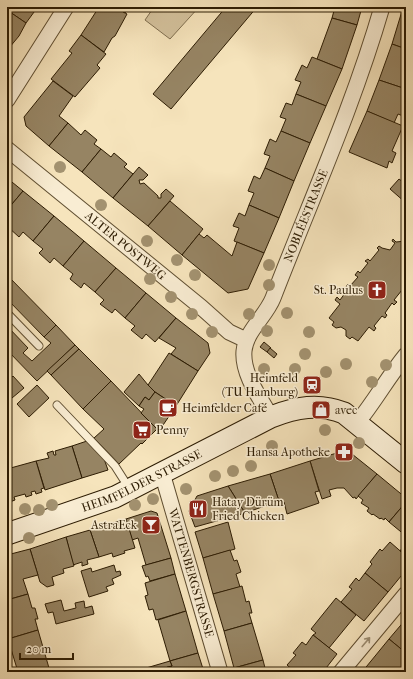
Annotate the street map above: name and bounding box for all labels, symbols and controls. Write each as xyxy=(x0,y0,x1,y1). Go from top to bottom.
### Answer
street label: NOBLÉESTRASSE xyxy=(281,167,331,264)
street label: ALTER POSTWEG xyxy=(82,208,169,283)
church icon: St. Paulus xyxy=(366,279,388,301)
place label: St. Paulus xyxy=(314,283,364,297)
place label: Heimfeld (TU Hamburg) xyxy=(222,371,298,399)
station icon: Heimfeld (TU Hamburg) xyxy=(301,374,323,396)
cafe icon: Heimfelder Café xyxy=(157,397,179,419)
shop icon: avec xyxy=(310,399,332,421)
place label: Heimfelder Café xyxy=(182,401,267,415)
place label: avec xyxy=(335,403,357,417)
supermarket icon: Penny xyxy=(131,419,153,441)
place label: Penny xyxy=(156,423,189,437)
pharmacy icon: Hansa Apotheke xyxy=(333,441,355,463)
place label: Hansa Apotheke xyxy=(246,445,330,459)
street label: HEIMFELDER STRASSE xyxy=(80,447,204,515)
place label: Hatay Dürüm Fried Chicken xyxy=(212,495,285,523)
restaurant icon: Hatay Dürüm Fried Chicken xyxy=(187,498,209,520)
street label: WATTENBERGSTRASSE xyxy=(165,506,217,639)
bar icon: AstraEck xyxy=(140,514,162,536)
place label: AstraEck xyxy=(90,518,138,532)
scale bar xyxy=(20,635,73,661)
one-way arrow xyxy=(362,637,371,647)
text: 20 m xyxy=(26,642,51,656)

